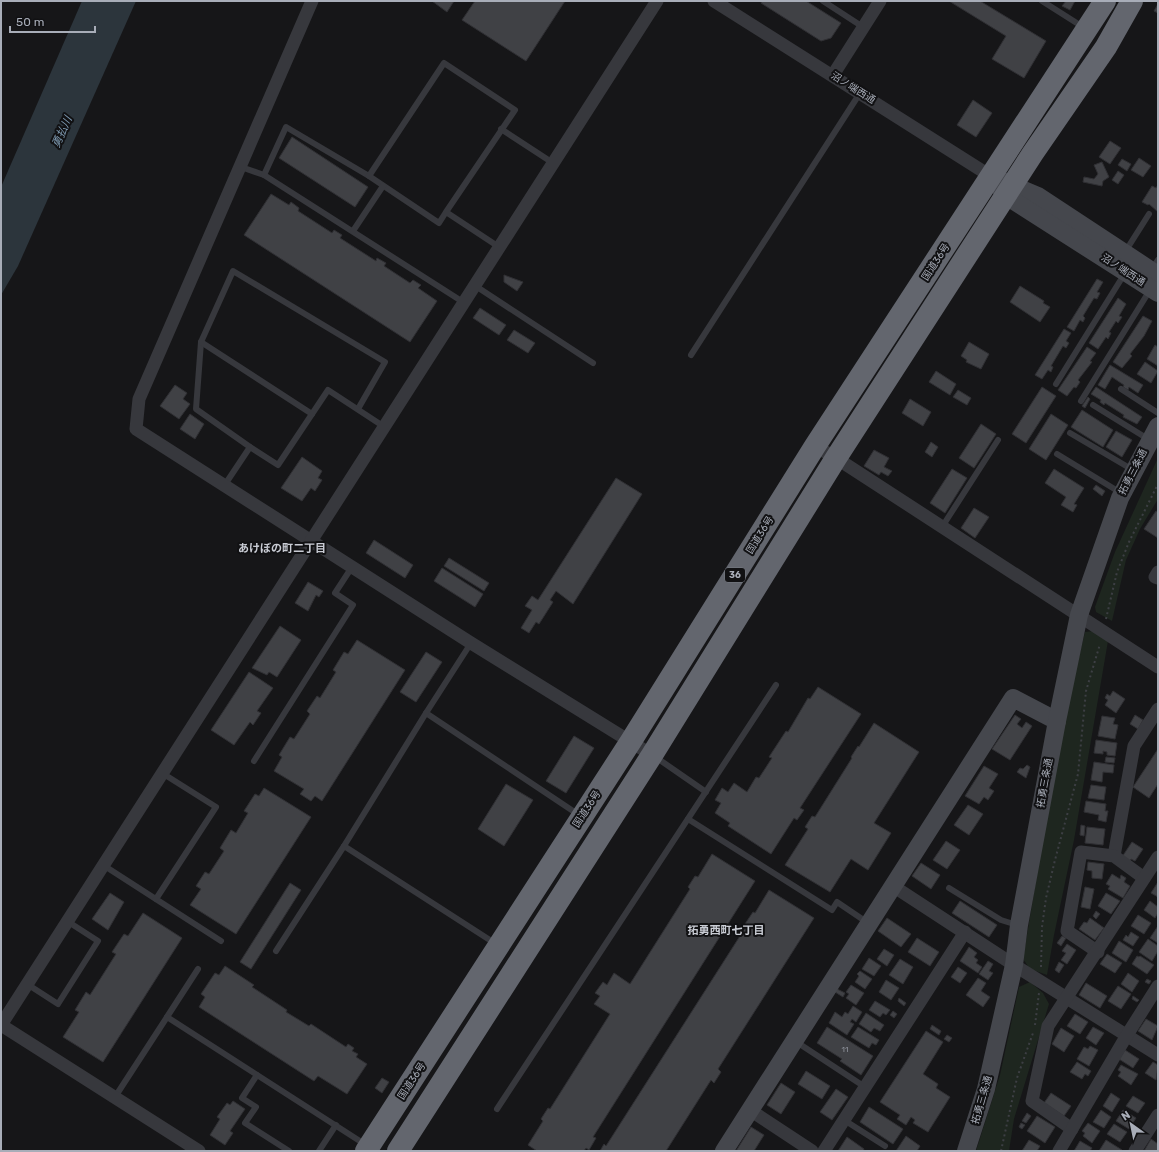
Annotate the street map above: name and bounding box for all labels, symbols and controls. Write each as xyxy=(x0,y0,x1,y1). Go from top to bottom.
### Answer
scale bar xyxy=(10,8,95,34)
text: 50 m xyxy=(16,15,44,29)
street label: 沼ノ端西通 xyxy=(829,70,877,106)
water label: 勇払川 xyxy=(49,113,75,150)
street label: 国道36号 xyxy=(920,241,952,283)
street label: 沼ノ端西通 xyxy=(1099,251,1147,289)
street label: 拓勇三条通 xyxy=(1116,447,1150,497)
street label: 国道36号 xyxy=(744,514,776,556)
district label: あけぼの町二丁目 xyxy=(238,542,326,555)
road number: 36 xyxy=(725,568,745,582)
street label: 拓勇三条通 xyxy=(1035,757,1055,809)
street label: 国道36号 xyxy=(571,788,603,830)
district label: 拓勇西町七丁目 xyxy=(688,924,765,937)
house number: 11 xyxy=(842,1045,848,1054)
street label: 国道36号 xyxy=(396,1060,428,1102)
street label: 拓勇三条通 xyxy=(969,1074,995,1126)
north arrow xyxy=(1111,1104,1151,1144)
text: N xyxy=(1119,1108,1133,1124)

